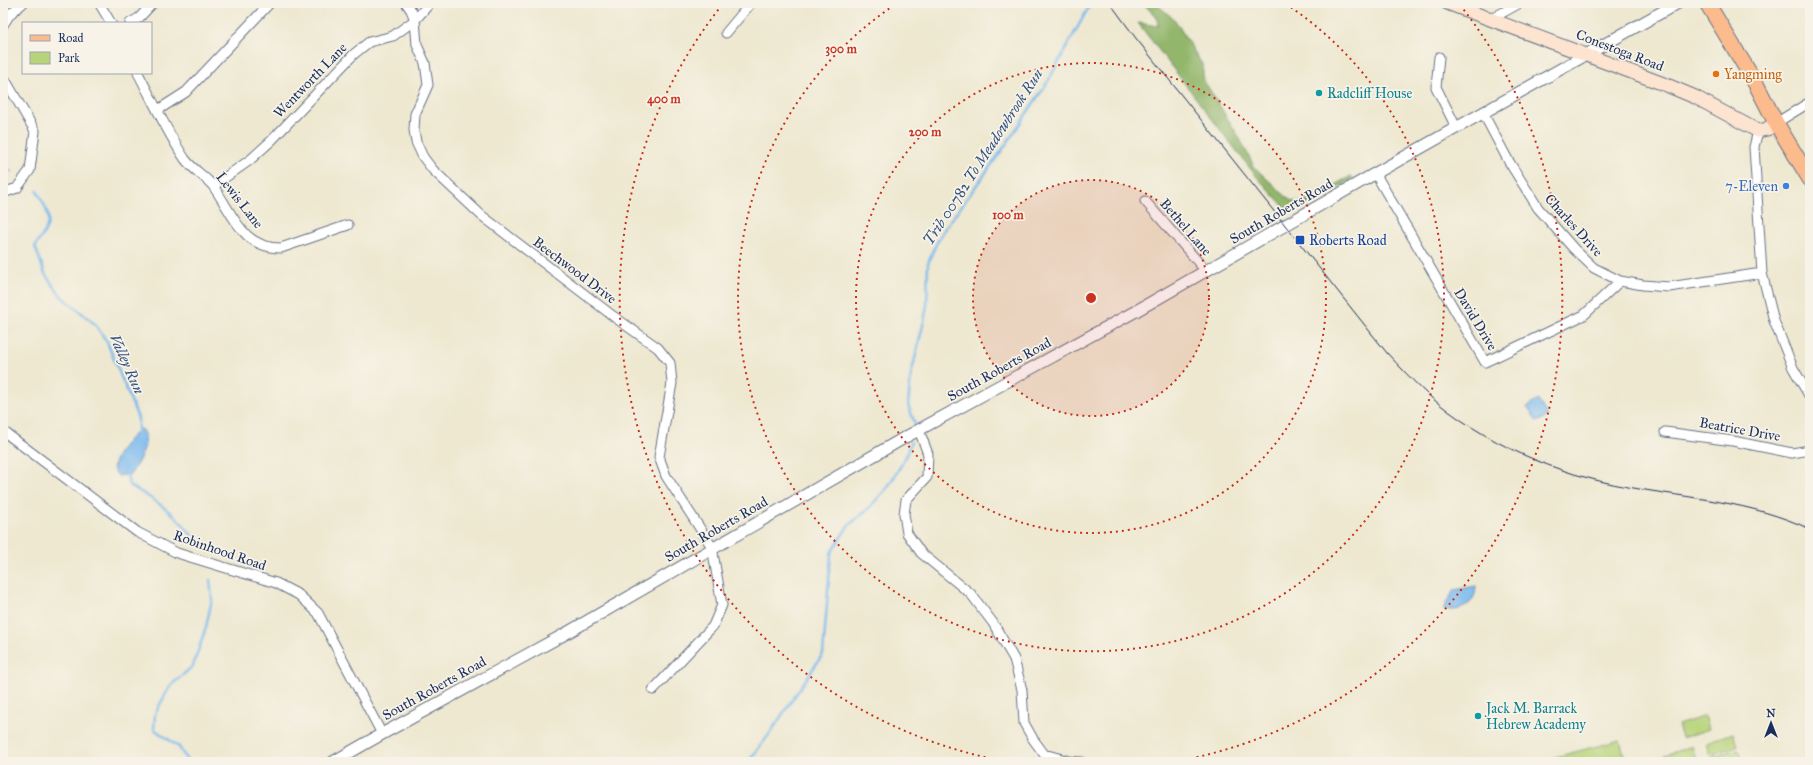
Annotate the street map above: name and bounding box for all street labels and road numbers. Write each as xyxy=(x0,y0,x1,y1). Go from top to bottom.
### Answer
street label: Conestoga Road xyxy=(1574,26,1666,75)
street label: Wentworth Lane xyxy=(270,39,351,121)
street label: Lewis Lane xyxy=(212,169,267,232)
street label: South Roberts Road xyxy=(1227,175,1336,248)
street label: Charles Drive xyxy=(1541,190,1606,260)
street label: Bethel Lane xyxy=(1156,195,1215,259)
street label: Beechwood Drive xyxy=(530,233,620,307)
street label: David Drive xyxy=(1450,285,1501,354)
street label: South Roberts Road xyxy=(944,334,1054,405)
street label: Beatrice Drive xyxy=(1698,414,1782,445)
street label: South Roberts Road xyxy=(662,493,771,566)
street label: Robinhood Road xyxy=(171,527,268,574)
street label: South Roberts Road xyxy=(379,653,489,724)

